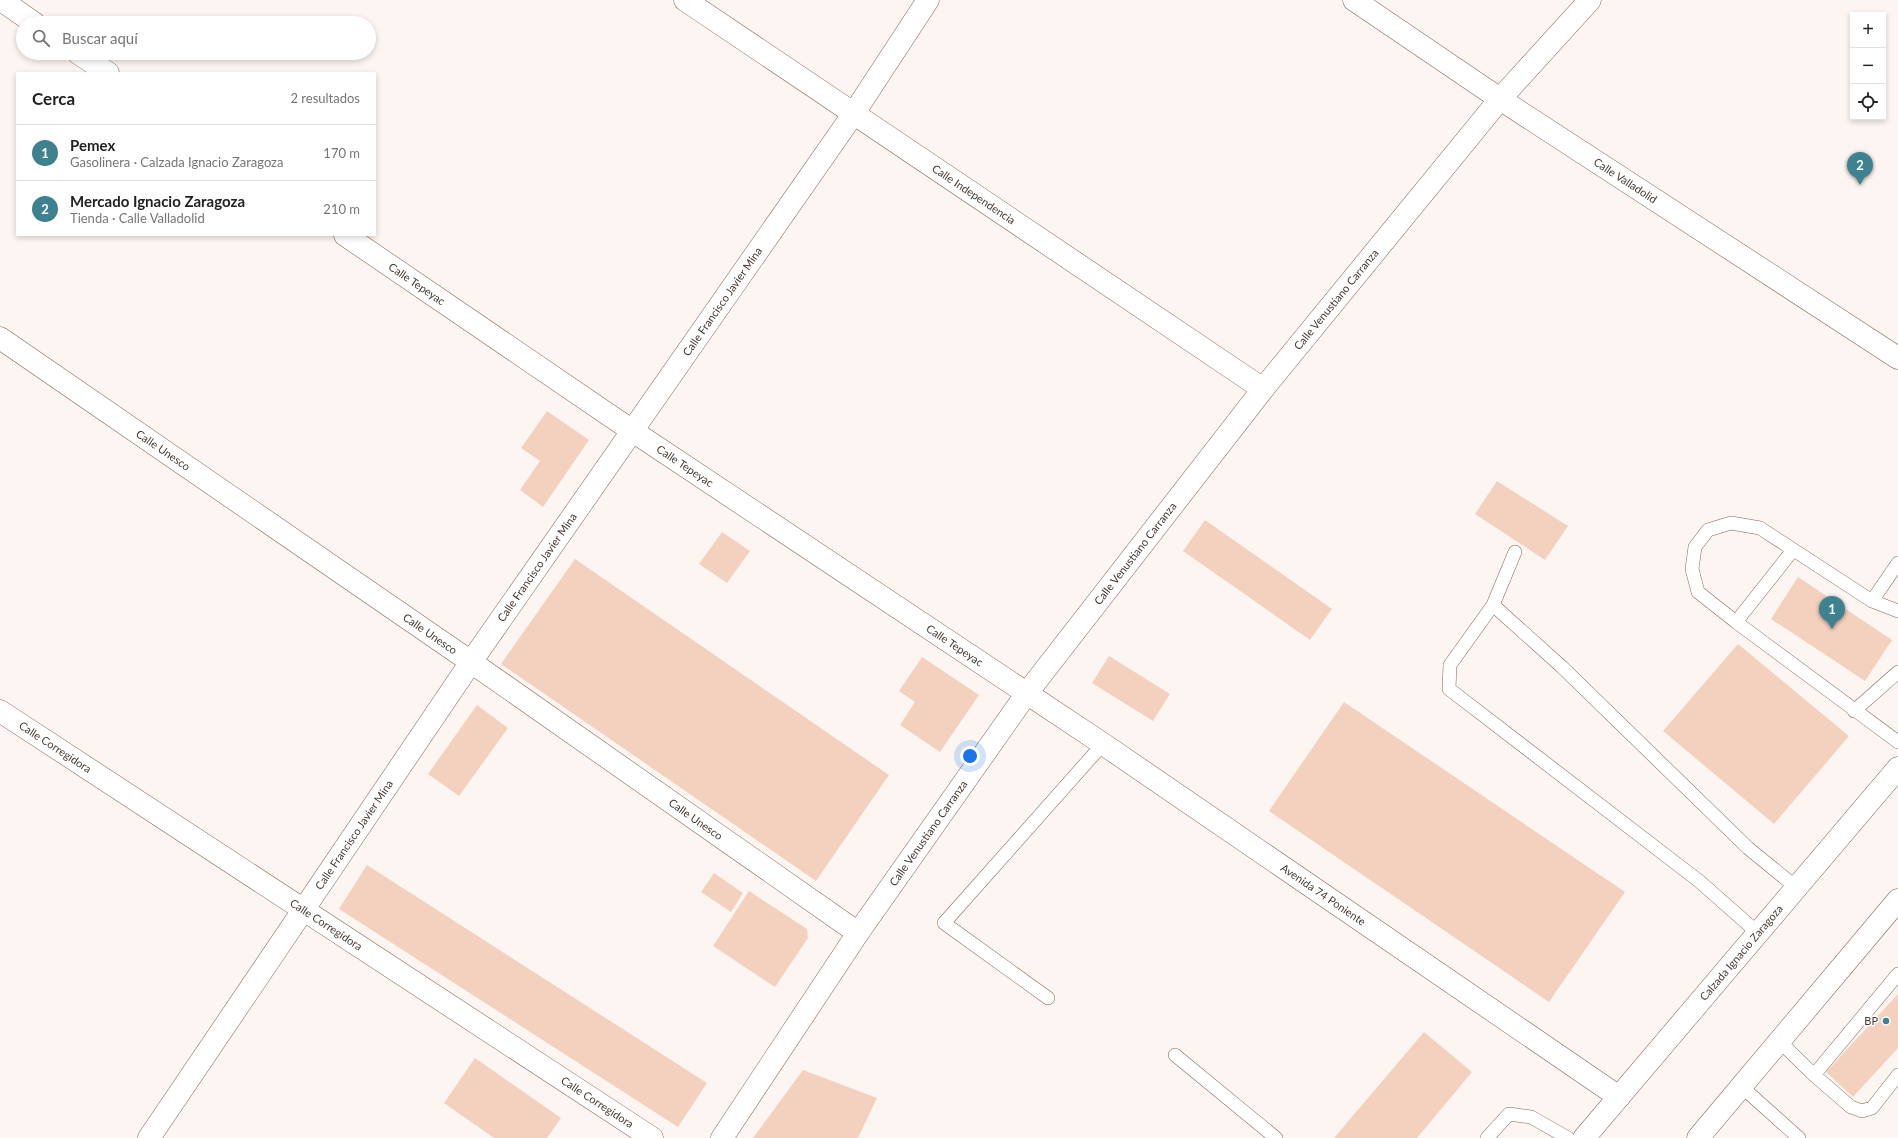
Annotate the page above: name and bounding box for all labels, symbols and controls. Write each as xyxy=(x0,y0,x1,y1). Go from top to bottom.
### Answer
map controls xyxy=(1850,12,1886,120)
button: + xyxy=(1850,12,1886,48)
search box xyxy=(16,16,376,60)
icon: search xyxy=(30,27,52,49)
text: Buscar aquí xyxy=(62,29,138,47)
button: − xyxy=(1850,48,1886,84)
button: locate xyxy=(1850,84,1886,120)
text: Cerca xyxy=(32,88,75,109)
text: 2 resultados xyxy=(290,90,360,106)
text: Pemex xyxy=(70,136,115,154)
text: 1 xyxy=(41,145,49,161)
text: 170 m xyxy=(323,145,360,161)
pin: 2 xyxy=(1847,152,1873,185)
text: Gasolinera · Calzada Ignacio Zaragoza xyxy=(70,154,283,170)
street label: Calle Valladolid xyxy=(1592,155,1660,206)
street label: Calle Independencia xyxy=(930,161,1018,226)
text: Mercado Ignacio Zaragoza xyxy=(70,192,245,210)
text: 2 xyxy=(41,201,49,217)
text: 210 m xyxy=(323,201,360,217)
text: Tienda · Calle Valladolid xyxy=(70,210,205,226)
street label: Calle Francisco Javier Mina xyxy=(680,245,764,358)
street label: Calle Venustiano Carranza xyxy=(1291,246,1381,352)
street label: Calle Tepeyac xyxy=(386,260,448,307)
street label: Calle Unesco xyxy=(134,427,193,473)
street label: Calle Tepeyac xyxy=(654,442,716,489)
street label: Calle Venustiano Carranza xyxy=(1091,500,1179,607)
street label: Calle Francisco Javier Mina xyxy=(494,510,579,624)
pin: 1 xyxy=(1819,596,1845,629)
street label: Calle Unesco xyxy=(401,610,460,657)
street label: Calle Tepeyac xyxy=(924,621,986,669)
street label: Calle Corregidora xyxy=(17,718,94,775)
your location xyxy=(960,746,980,766)
street label: Calle Francisco Javier Mina xyxy=(312,777,395,892)
street label: Calle Venustiano Carranza xyxy=(886,778,969,888)
street label: Calle Unesco xyxy=(667,796,725,842)
street label: Avenida 74 Poniente xyxy=(1279,861,1369,928)
street label: Calle Corregidora xyxy=(288,896,365,953)
street label: Calzada Ignacio Zaragoza xyxy=(1697,902,1785,1003)
place label: BP xyxy=(1864,1014,1878,1027)
marker: BP xyxy=(1881,1016,1891,1026)
street label: Calle Corregidora xyxy=(559,1073,636,1130)

